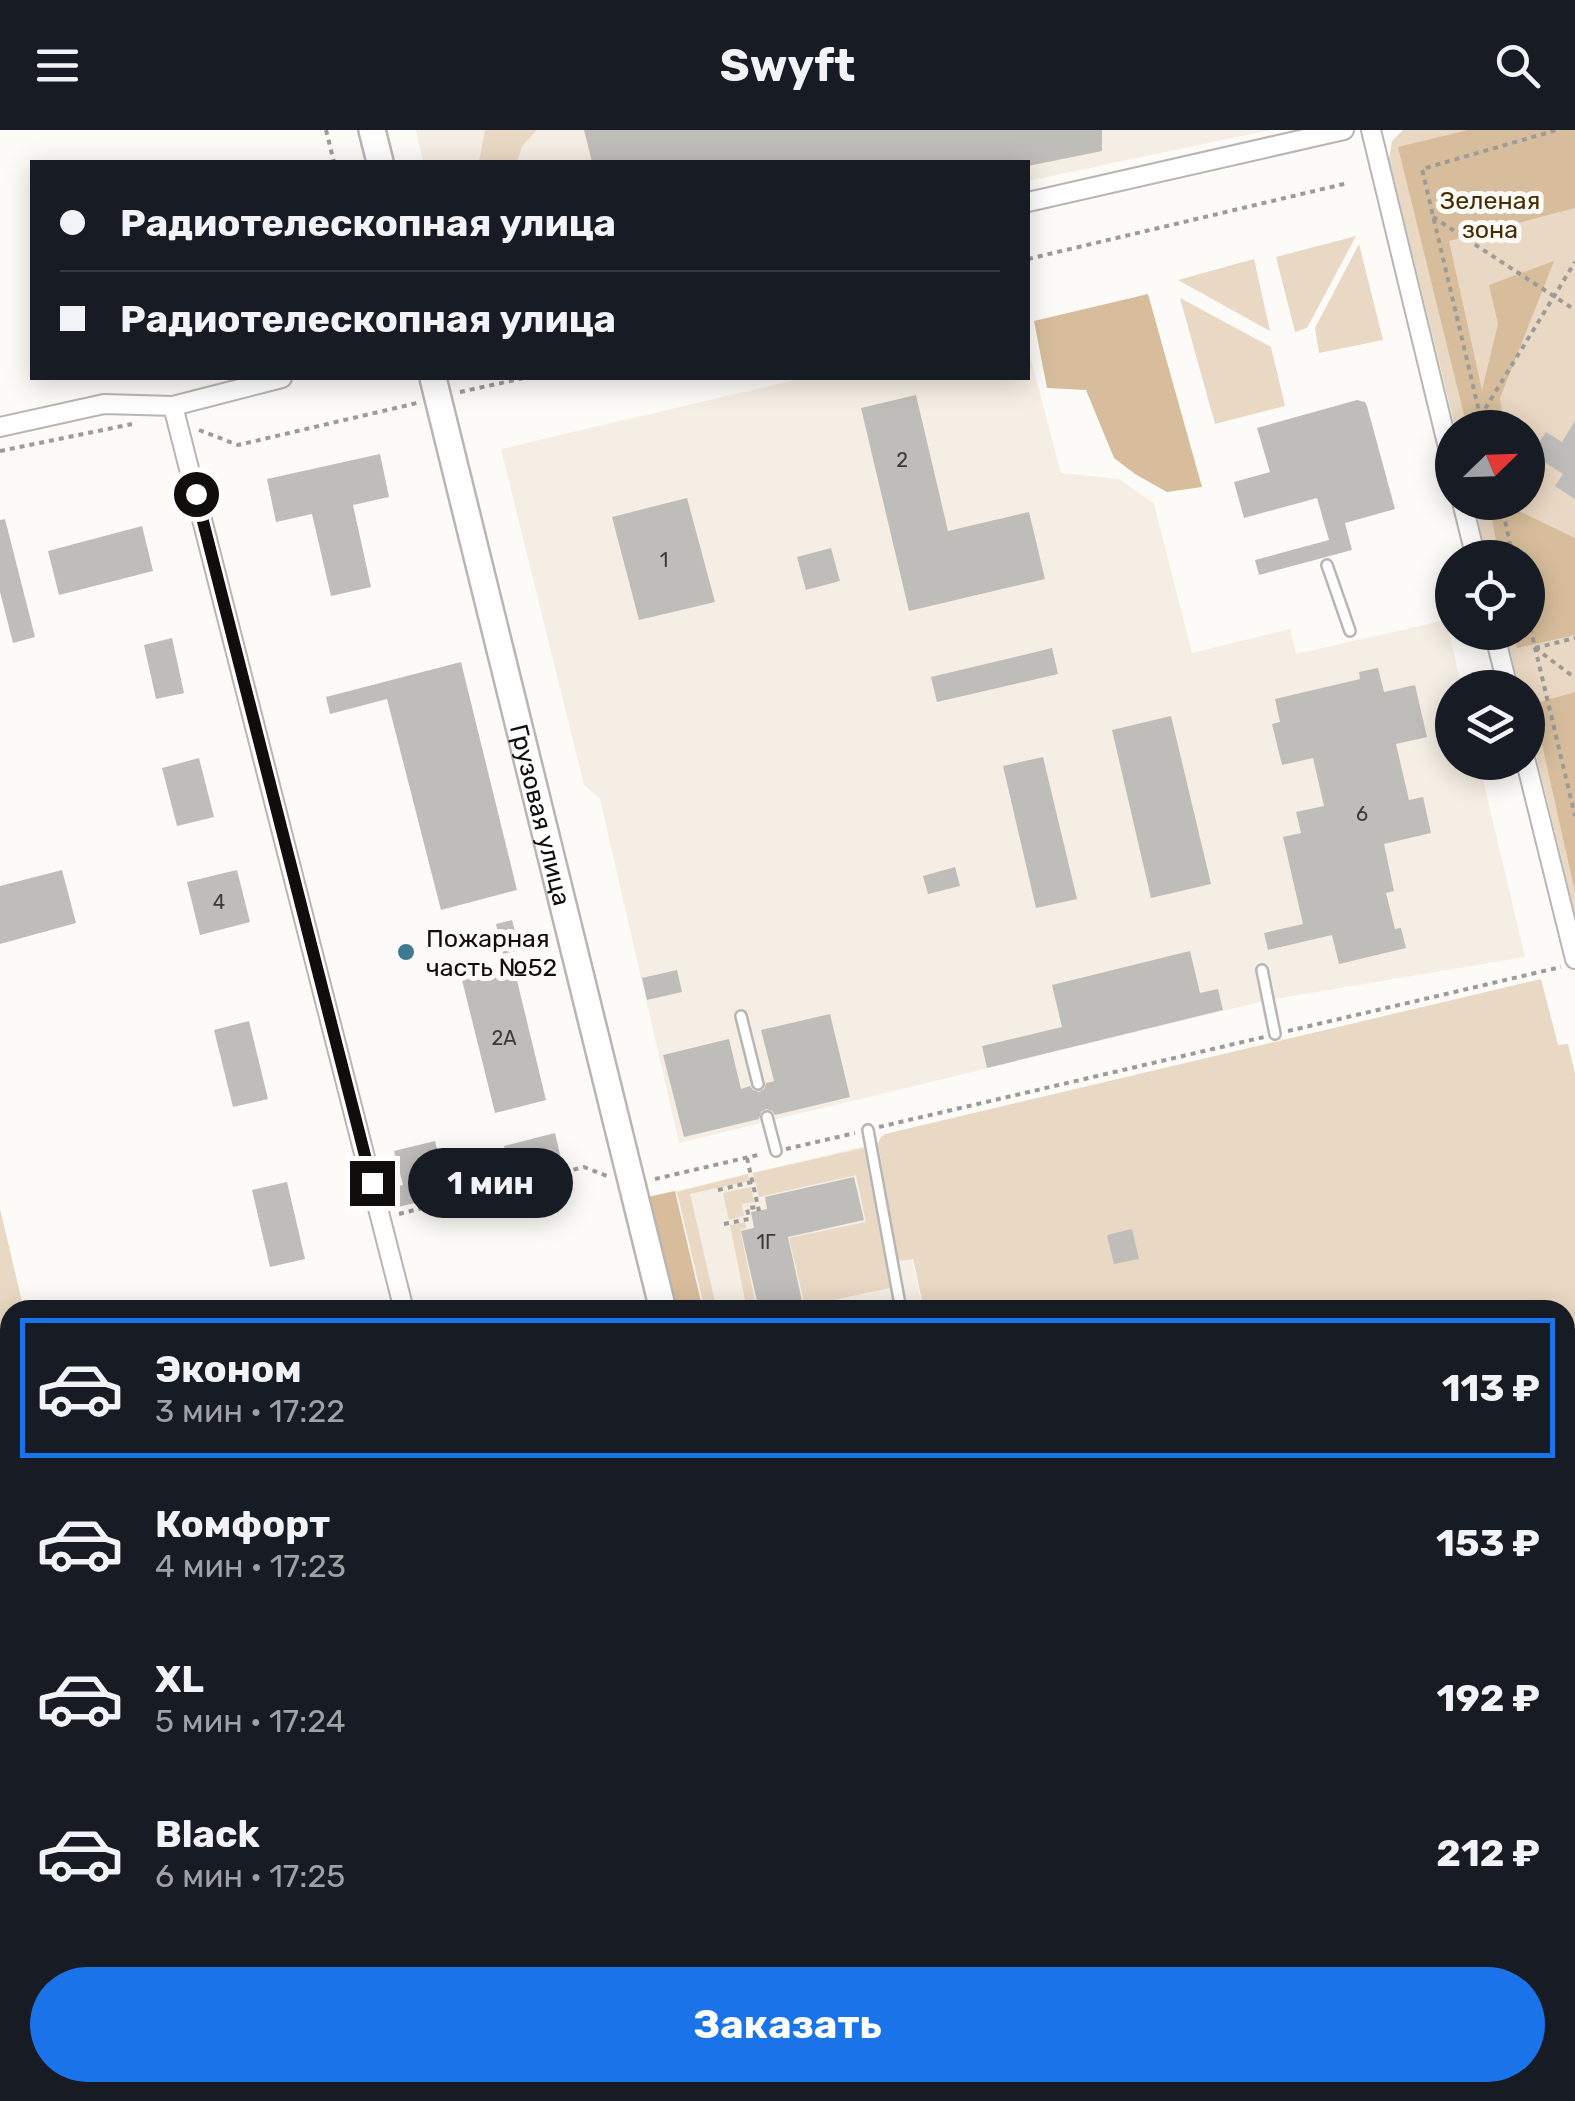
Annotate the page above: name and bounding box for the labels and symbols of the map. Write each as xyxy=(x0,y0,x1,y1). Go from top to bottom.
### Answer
park label: Зеленая зона xyxy=(1440,186,1540,244)
north arrow xyxy=(1435,410,1545,520)
house number: 2 xyxy=(896,448,908,472)
route start xyxy=(174,472,219,517)
house number: 1 xyxy=(660,548,668,572)
street label: Грузовая улица xyxy=(504,721,577,909)
house number: 6 xyxy=(1356,802,1368,826)
house number: 4 xyxy=(213,890,225,914)
place label: Пожарная часть №52 xyxy=(426,924,557,982)
marker: Пожарная часть №52 xyxy=(395,941,417,963)
house number: 2А xyxy=(491,1026,517,1050)
callout: 1 мин xyxy=(407,1148,572,1218)
route end xyxy=(350,1161,395,1206)
house number: 1Г xyxy=(756,1230,776,1254)

